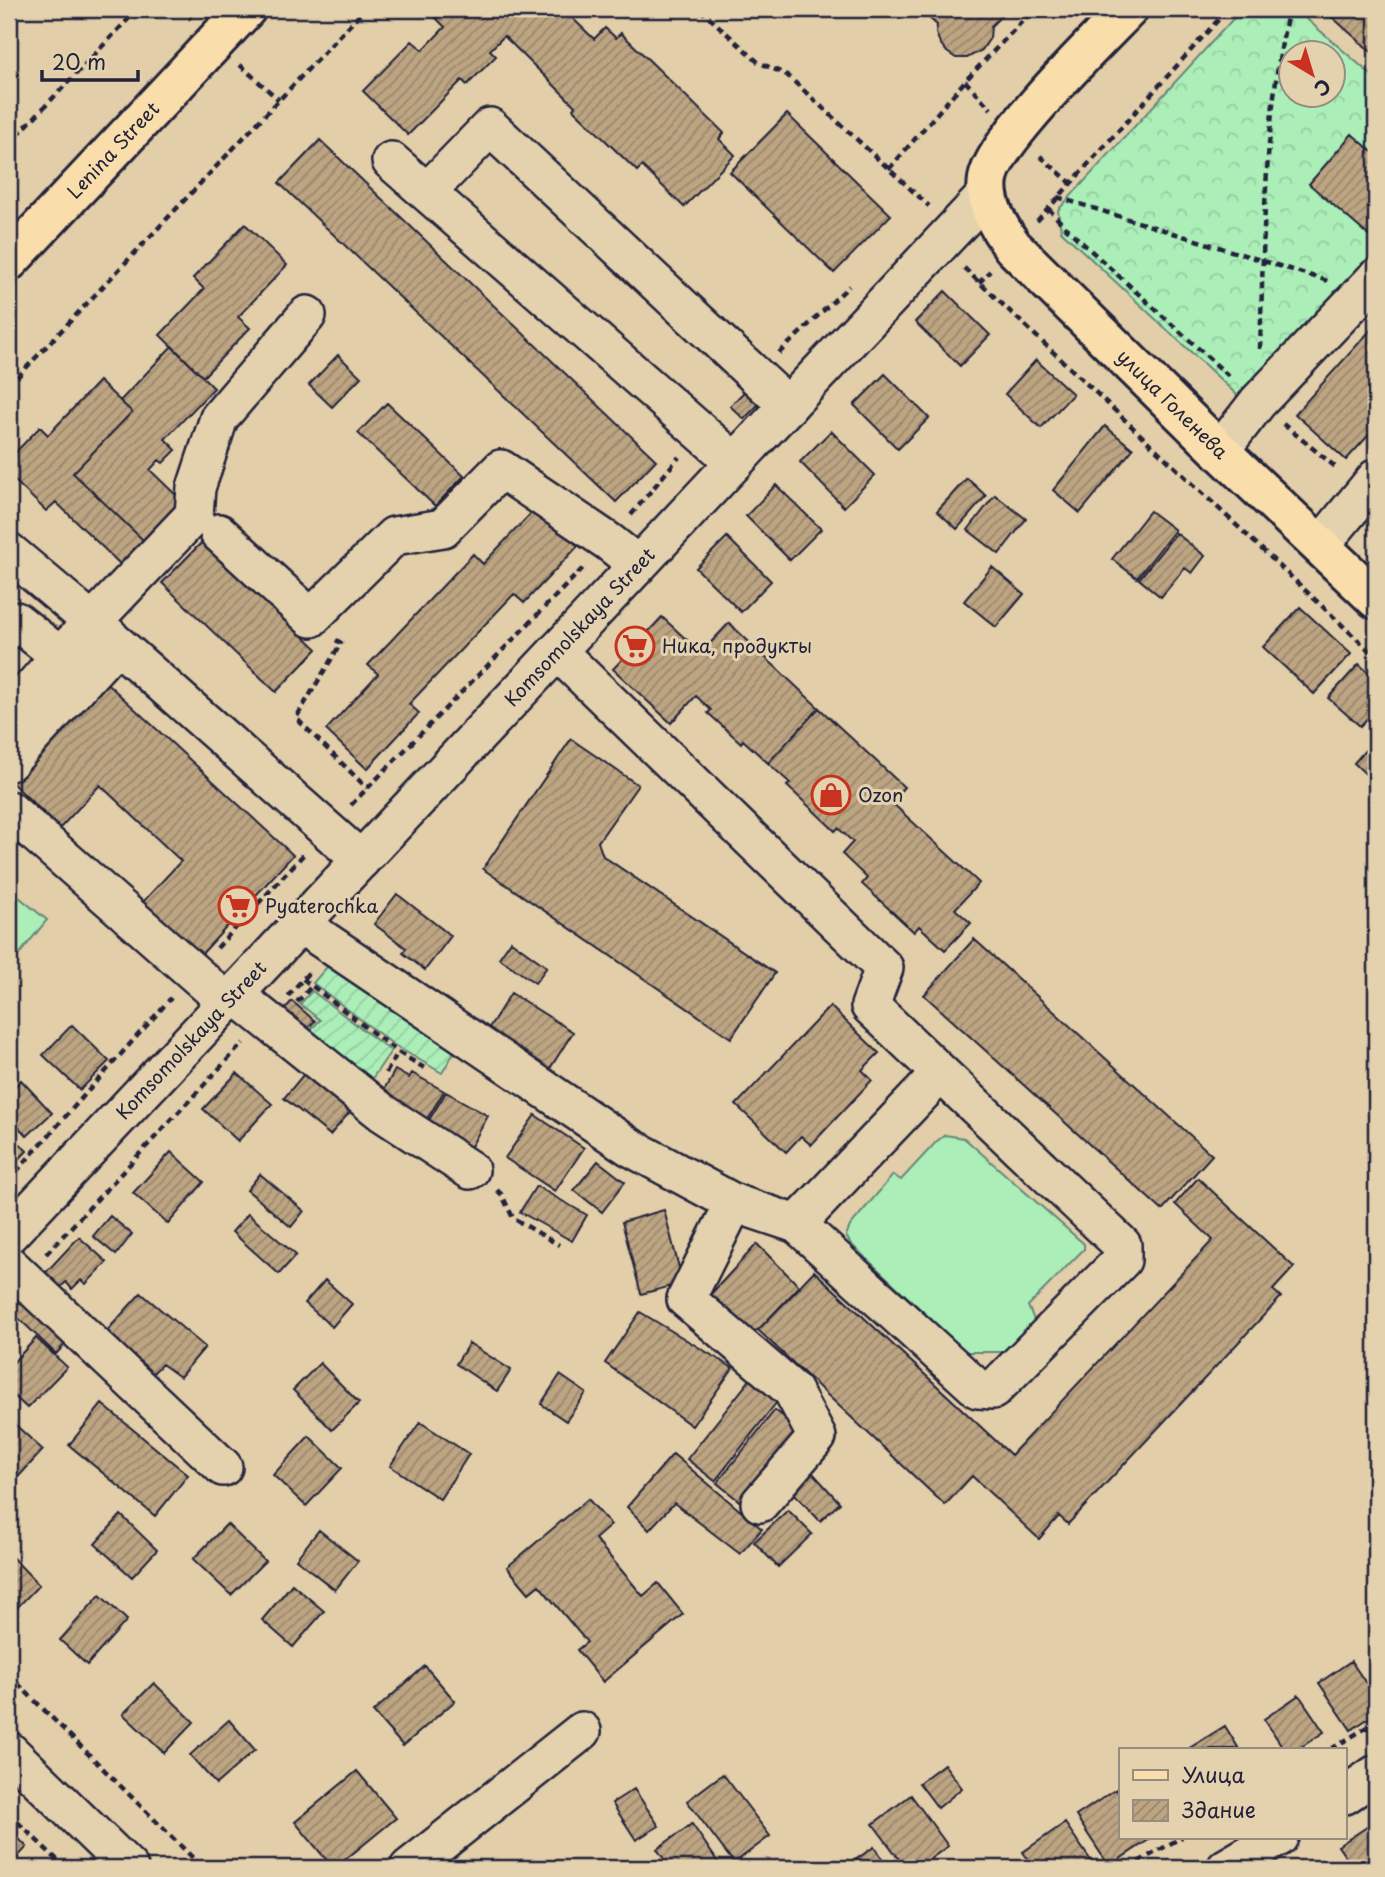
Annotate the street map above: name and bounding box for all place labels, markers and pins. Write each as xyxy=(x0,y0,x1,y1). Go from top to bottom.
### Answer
supermarket icon: Ника, продукты xyxy=(614,625,656,667)
place label: Ника, продукты xyxy=(662,631,812,659)
shop icon: Ozon xyxy=(810,774,852,816)
place label: Ozon xyxy=(858,780,903,808)
supermarket icon: Pyaterochka xyxy=(217,885,259,927)
place label: Pyaterochka xyxy=(265,891,379,919)

